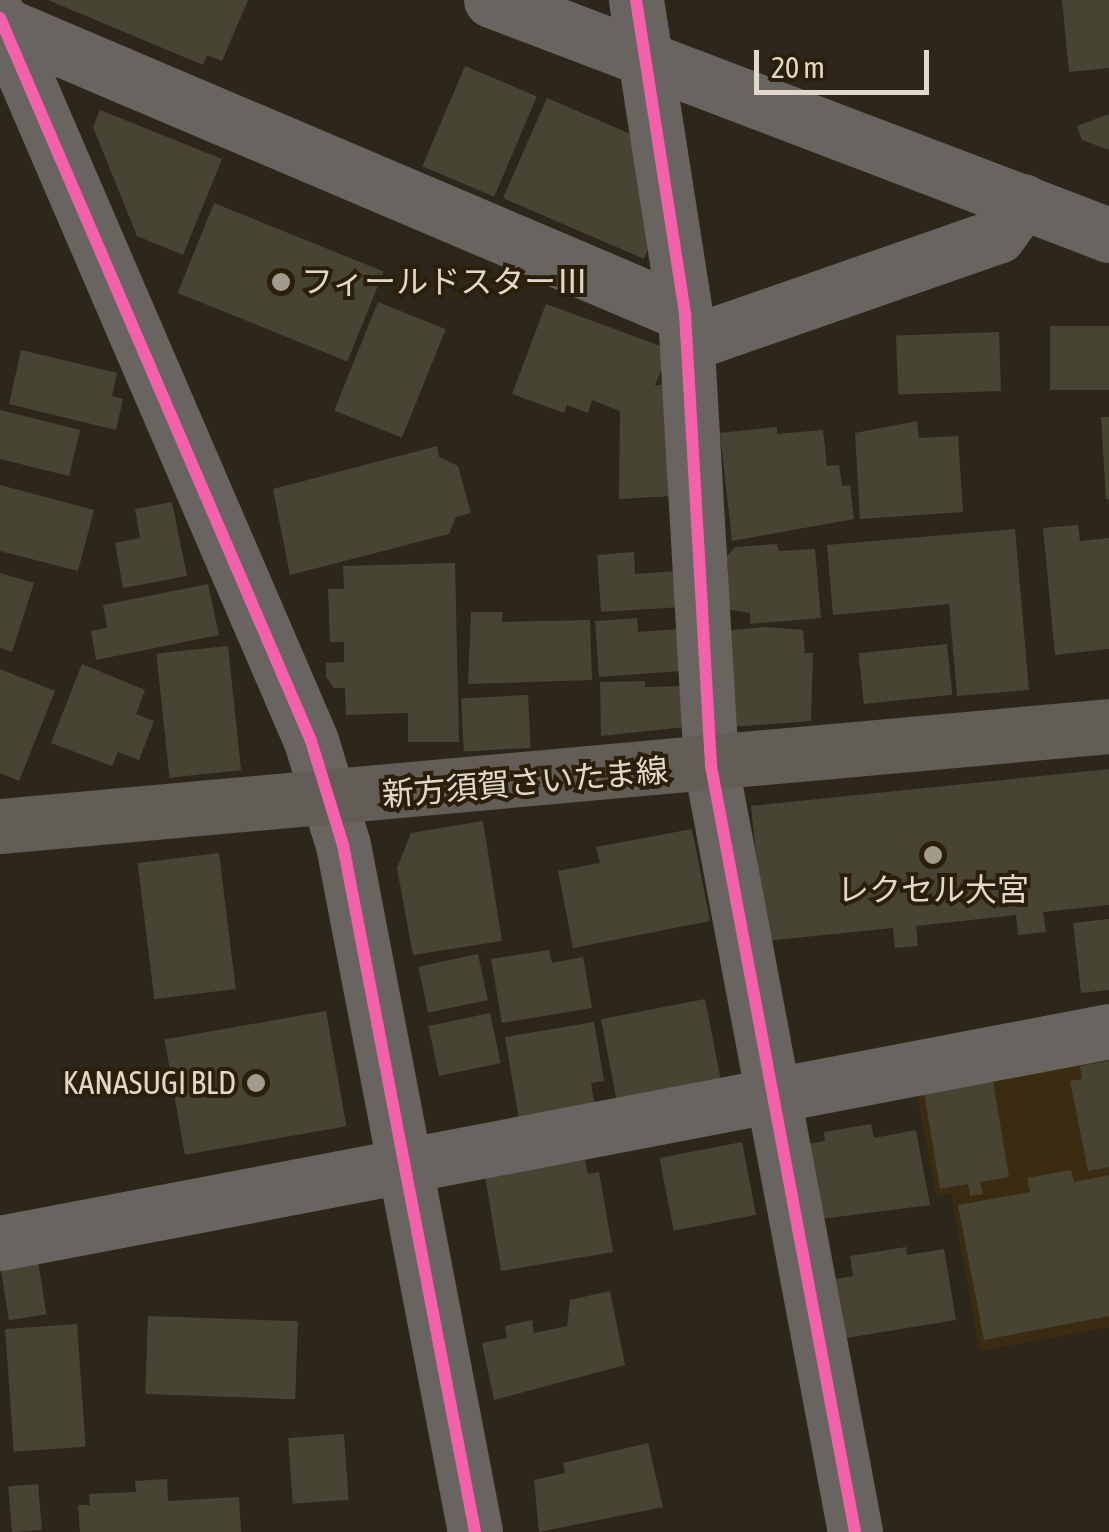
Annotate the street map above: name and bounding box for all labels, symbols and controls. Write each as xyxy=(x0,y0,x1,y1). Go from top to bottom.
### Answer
scale bar xyxy=(759,30,934,92)
text: 20 m xyxy=(771,50,825,84)
place label: フィールドスターⅢ xyxy=(301,263,589,301)
marker: フィールドスターⅢ xyxy=(270,271,292,293)
street label: 新方須賀さいたま線 xyxy=(380,751,670,815)
marker: レクセル大宮 xyxy=(922,844,944,866)
place label: レクセル大宮 xyxy=(837,871,1029,909)
place label: KANASUGI BLD xyxy=(63,1064,236,1102)
marker: KANASUGI BLD xyxy=(245,1072,267,1094)

